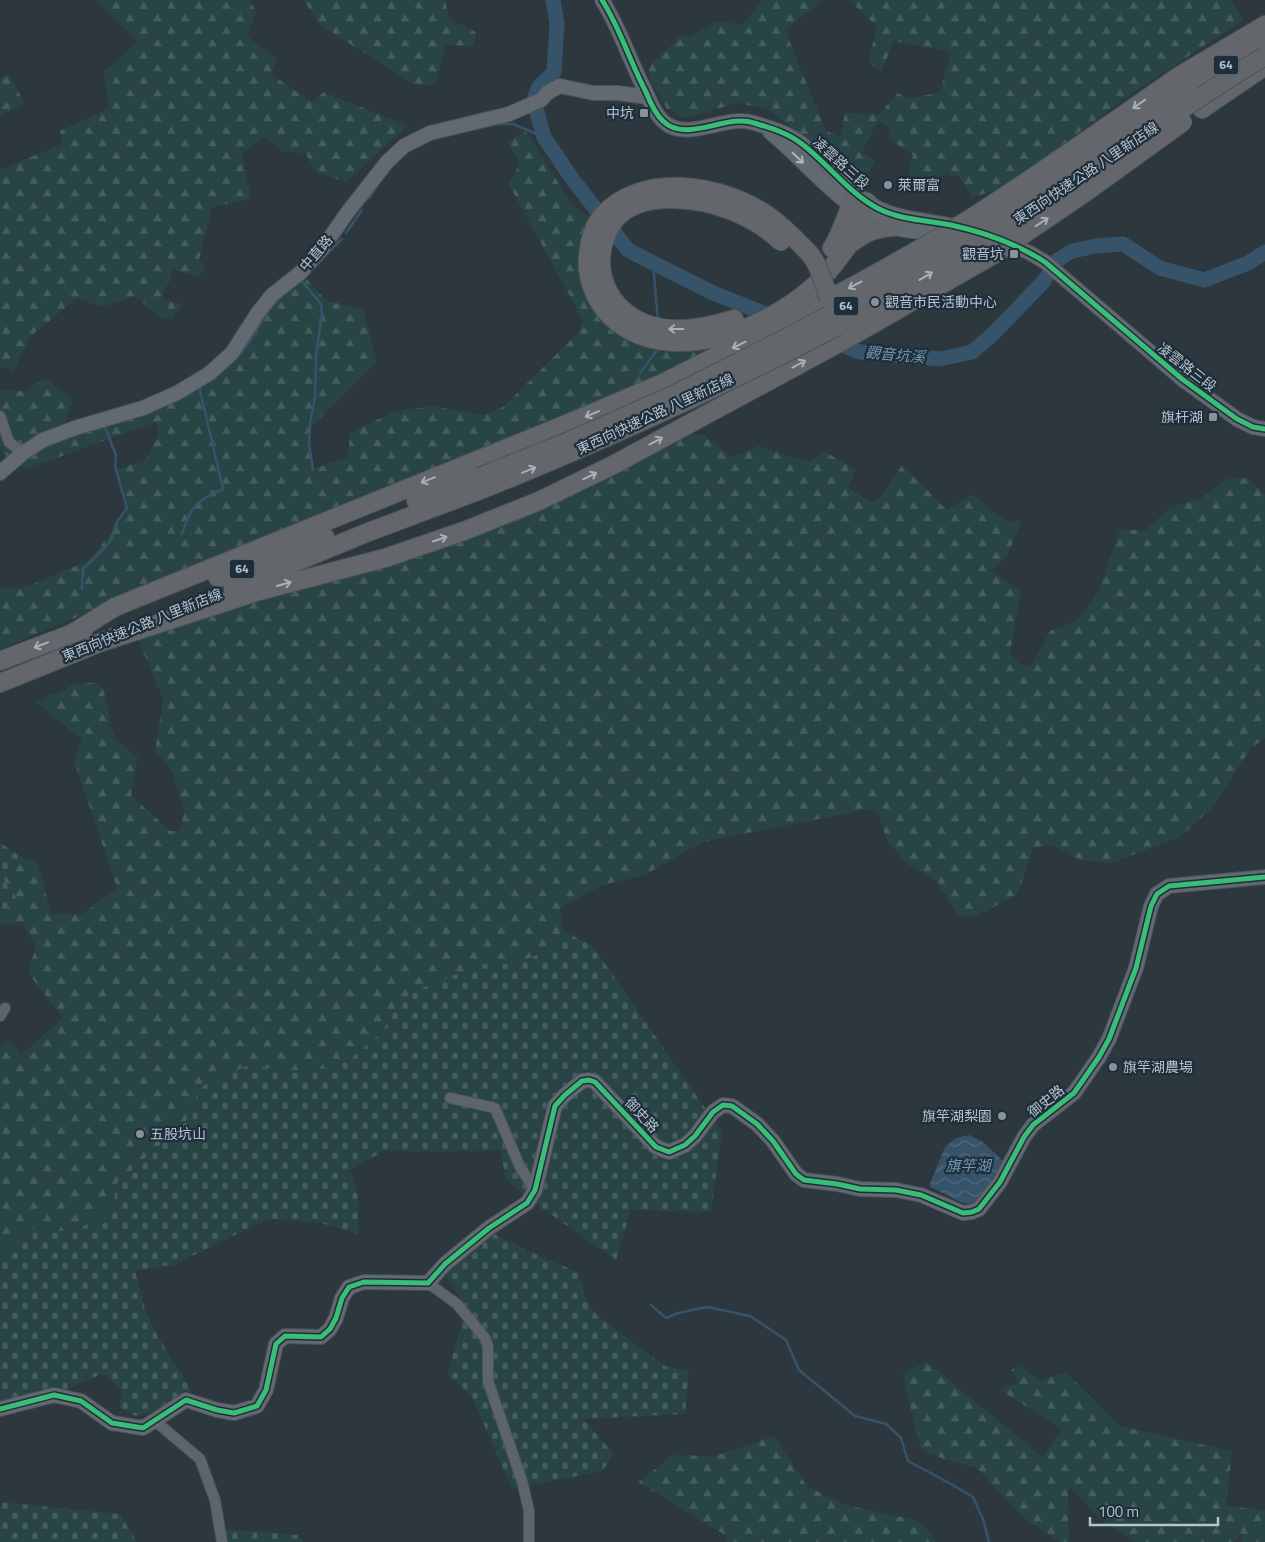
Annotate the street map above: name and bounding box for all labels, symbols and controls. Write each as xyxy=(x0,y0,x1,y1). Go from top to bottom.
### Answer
road number: 64 xyxy=(1214,56,1238,74)
one-way arrow xyxy=(1132,99,1146,109)
place label: 中坑 xyxy=(606,102,634,123)
marker: 中坑 xyxy=(638,107,650,119)
street label: 東西向快速公路 八里新店線 xyxy=(1009,116,1163,229)
street label: 凌雲路三段 xyxy=(808,131,874,194)
one-way arrow xyxy=(792,152,805,164)
place label: 萊爾富 xyxy=(898,174,940,195)
marker: 萊爾富 xyxy=(882,179,894,191)
one-way arrow xyxy=(1035,217,1049,227)
street label: 中直路 xyxy=(294,230,337,275)
place label: 觀音坑 xyxy=(962,243,1004,264)
marker: 觀音坑 xyxy=(1008,248,1020,260)
one-way arrow xyxy=(918,271,932,281)
one-way arrow xyxy=(848,281,862,291)
place label: 觀音市民活動中心 xyxy=(885,291,997,312)
road number: 64 xyxy=(834,296,858,316)
marker: 觀音市民活動中心 xyxy=(869,296,881,308)
one-way arrow xyxy=(668,324,684,334)
street label: 凌雲路三段 xyxy=(1153,337,1221,396)
water label: 觀音坑溪 xyxy=(864,340,928,369)
one-way arrow xyxy=(732,341,747,350)
one-way arrow xyxy=(791,359,806,368)
street label: 東西向快速公路 八里新店線 xyxy=(573,368,737,459)
place label: 旗杆湖 xyxy=(1161,406,1203,427)
one-way arrow xyxy=(585,409,600,419)
marker: 旗杆湖 xyxy=(1207,411,1219,423)
one-way arrow xyxy=(649,436,663,446)
one-way arrow xyxy=(521,465,536,474)
one-way arrow xyxy=(582,471,597,480)
one-way arrow xyxy=(421,476,436,485)
one-way arrow xyxy=(432,534,448,543)
road number: 64 xyxy=(230,560,254,578)
one-way arrow xyxy=(276,578,292,588)
street label: 東西向快速公路 八里新店線 xyxy=(59,583,225,666)
one-way arrow xyxy=(34,641,49,650)
place label: 旗竿湖農場 xyxy=(1123,1056,1193,1077)
marker: 旗竿湖農場 xyxy=(1107,1061,1119,1073)
street label: 御史路 xyxy=(1023,1079,1069,1122)
street label: 御史路 xyxy=(620,1092,664,1137)
place label: 旗竿湖梨園 xyxy=(922,1105,992,1126)
marker: 旗竿湖梨園 xyxy=(996,1110,1008,1122)
place label: 五股坑山 xyxy=(150,1123,206,1144)
marker: 五股坑山 xyxy=(134,1128,146,1140)
water label: 旗竿湖 xyxy=(945,1154,992,1177)
scale bar xyxy=(1090,1494,1218,1526)
text: 100 m xyxy=(1098,1500,1139,1523)

